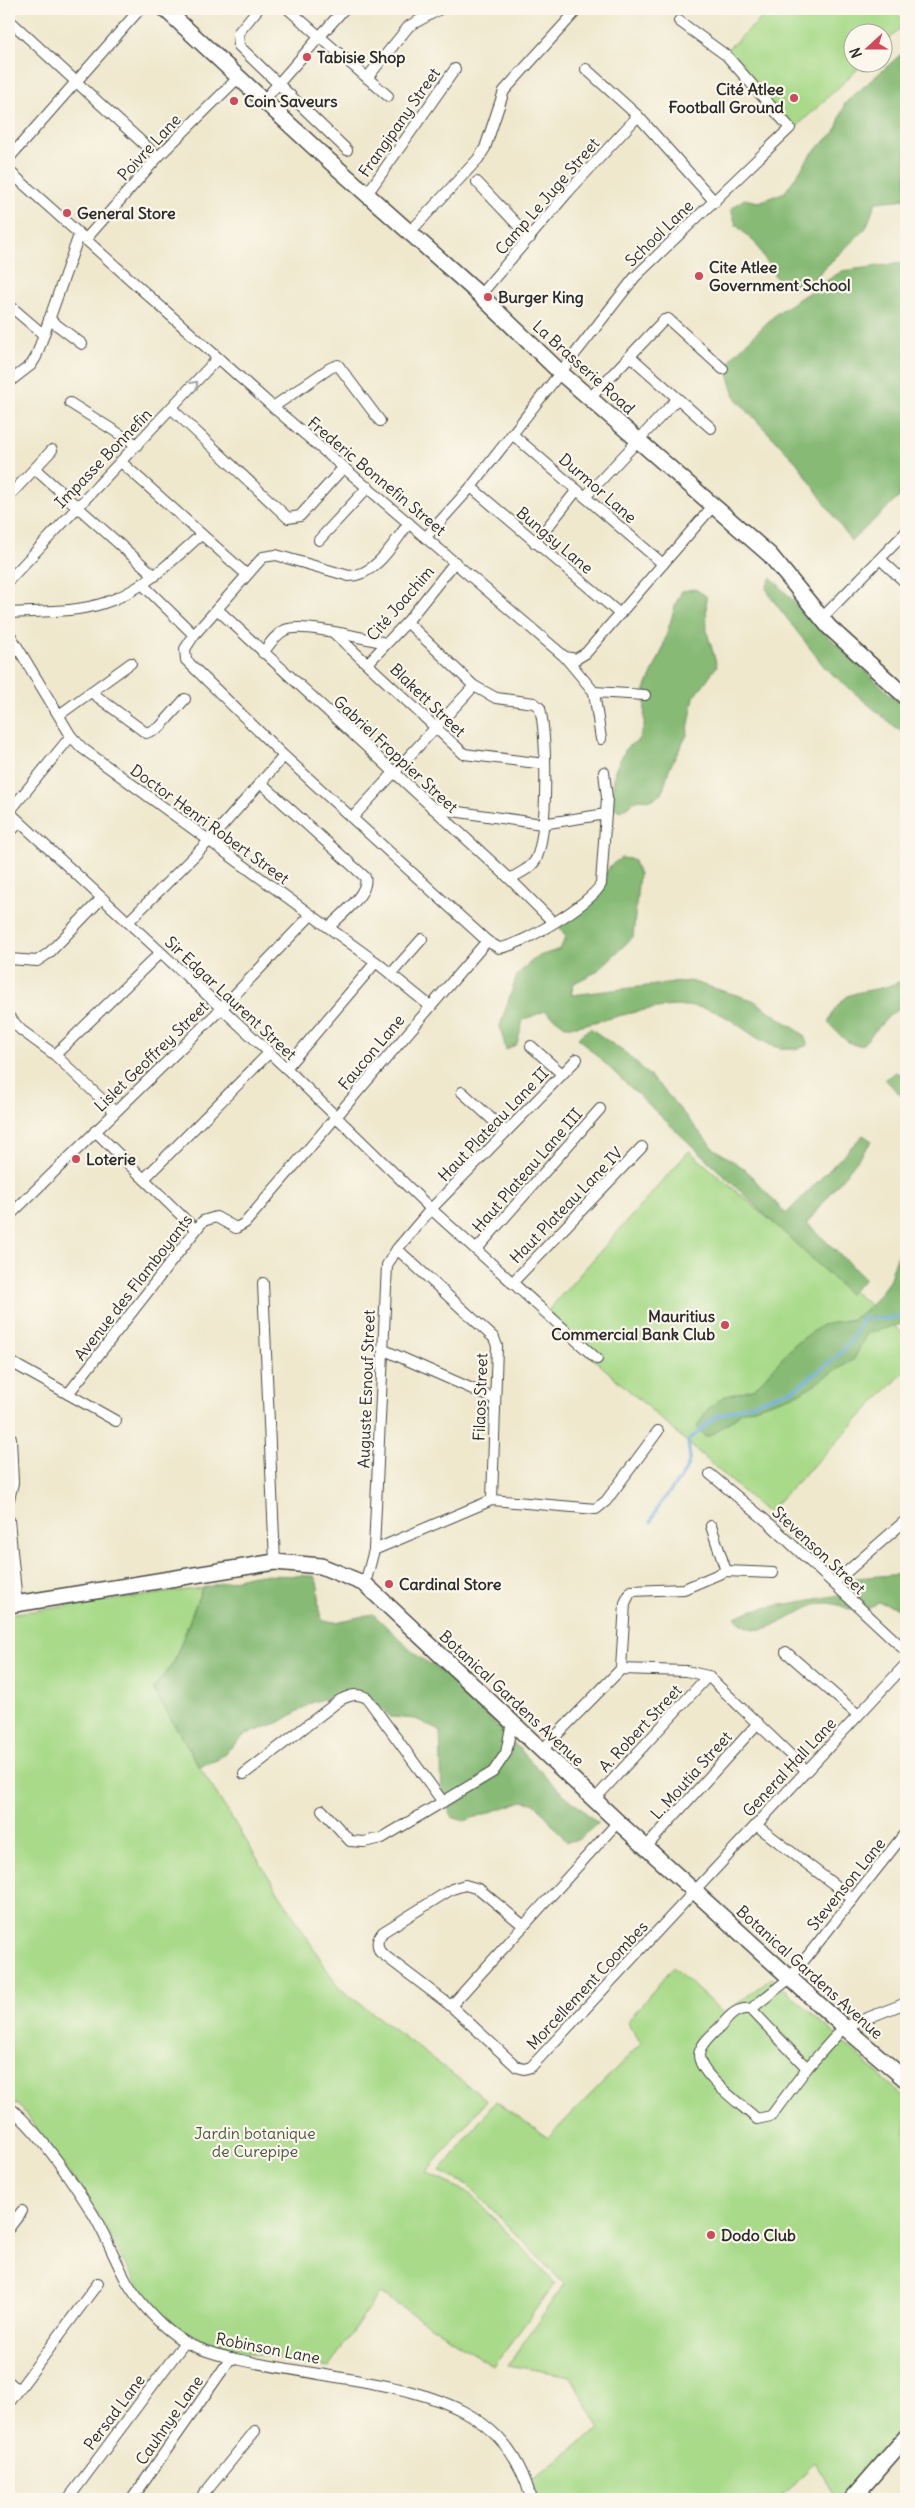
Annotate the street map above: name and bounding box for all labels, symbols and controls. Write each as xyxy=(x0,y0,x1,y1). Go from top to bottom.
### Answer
north arrow xyxy=(842,22,892,72)
text: N xyxy=(846,45,866,60)
place label: Tabisie Shop xyxy=(317,47,405,68)
marker: Tabisie Shop xyxy=(301,51,313,63)
street label: Frangipany Street xyxy=(354,63,444,180)
place label: Cité Atlee Football Ground xyxy=(668,79,785,117)
place label: Coin Saveurs xyxy=(244,91,338,111)
marker: Cité Atlee Football Ground xyxy=(788,92,800,104)
marker: Coin Saveurs xyxy=(228,95,240,107)
street label: Poivre Lane xyxy=(113,110,185,184)
street label: Camp Le Juge Street xyxy=(491,133,604,259)
street label: School Lane xyxy=(621,195,697,271)
place label: General Store xyxy=(77,203,176,223)
marker: General Store xyxy=(61,207,73,219)
place label: Cite Atlee Government School xyxy=(709,257,851,295)
marker: Cite Atlee Government School xyxy=(693,270,705,282)
place label: Burger King xyxy=(498,287,584,308)
marker: Burger King xyxy=(482,291,494,303)
street label: La Brasserie Road xyxy=(529,316,639,418)
one-way arrow xyxy=(189,380,198,389)
street label: Impasse Bonnefin xyxy=(50,404,156,512)
street label: Frederic Bonnefin Street xyxy=(304,412,451,540)
street label: Durmor Lane xyxy=(555,449,641,527)
street label: Bungsy Lane xyxy=(513,502,597,578)
street label: Cité Joachim xyxy=(362,561,438,645)
street label: Blakett Street xyxy=(386,659,470,741)
street label: Gabriel Froppier Street xyxy=(330,691,463,817)
street label: Doctor Henri Robert Street xyxy=(127,760,294,889)
street label: Sir Edgar Laurent Street xyxy=(161,932,301,1065)
street label: Lislet Geoffrey Street xyxy=(90,996,213,1116)
street label: Faucon Lane xyxy=(334,1010,408,1094)
street label: Haut Plateau Lane II xyxy=(433,1063,553,1185)
street label: Haut Plateau Lane III xyxy=(468,1104,586,1236)
street label: Haut Plateau Lane IV xyxy=(505,1143,627,1267)
place label: Loterie xyxy=(86,1149,136,1169)
marker: Loterie xyxy=(70,1153,82,1165)
street label: Avenue des Flamboyants xyxy=(70,1210,196,1364)
place label: Mauritius Commercial Bank Club xyxy=(551,1306,715,1344)
street label: Auguste Esnouf Street xyxy=(353,1309,379,1469)
marker: Mauritius Commercial Bank Club xyxy=(719,1319,731,1331)
street label: Filaos Street xyxy=(468,1352,492,1441)
street label: Stevenson Street xyxy=(768,1502,870,1599)
place label: Cardinal Store xyxy=(399,1574,502,1594)
marker: Cardinal Store xyxy=(383,1578,395,1590)
street label: Botanical Gardens Avenue xyxy=(436,1626,588,1770)
street label: A. Robert Street xyxy=(594,1680,686,1776)
street label: General Hall Lane xyxy=(738,1713,840,1821)
street label: L. Moutia Street xyxy=(646,1726,736,1823)
street label: Stevenson Lane xyxy=(803,1834,889,1934)
street label: Botanical Gardens Avenue xyxy=(733,1901,887,2043)
street label: Morcellement Coombes xyxy=(522,1917,652,2053)
park label: Jardin botanique de Curepipe xyxy=(194,2123,316,2161)
place label: Dodo Club xyxy=(721,2225,796,2245)
marker: Dodo Club xyxy=(705,2229,717,2241)
street label: Robinson Lane xyxy=(214,2328,322,2368)
street label: Persad Lane xyxy=(79,2370,149,2454)
street label: Cauhnye Lane xyxy=(131,2372,207,2468)

